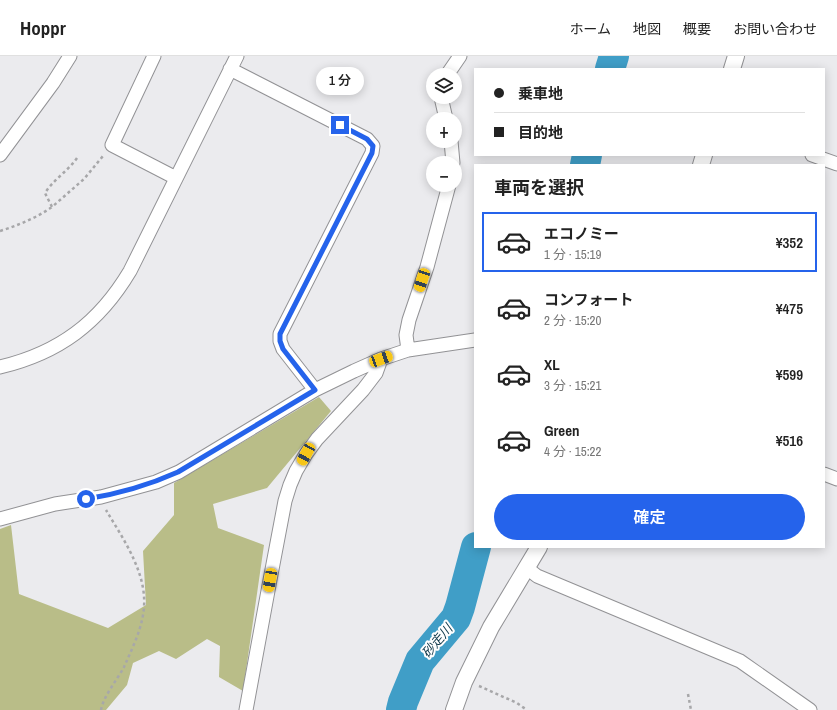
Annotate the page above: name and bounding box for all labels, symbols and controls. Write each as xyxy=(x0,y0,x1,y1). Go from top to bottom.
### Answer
text: Hoppr xyxy=(20,15,66,41)
text: ホーム xyxy=(569,20,611,38)
text: 地図 xyxy=(633,20,661,38)
text: 概要 xyxy=(683,20,711,38)
text: お問い合わせ xyxy=(733,20,817,38)
callout: 1 分 xyxy=(316,67,364,95)
map controls xyxy=(426,68,462,192)
button: layers xyxy=(426,68,462,104)
text: 1 分 xyxy=(329,72,351,89)
text: 乗車地 xyxy=(518,83,563,104)
button: + xyxy=(426,112,462,148)
route end xyxy=(331,116,349,134)
text: 目的地 xyxy=(518,122,563,143)
button: − xyxy=(426,156,462,192)
text: 車両を選択 xyxy=(494,175,584,200)
text: エコノミー xyxy=(544,223,619,244)
icon: car xyxy=(496,224,532,260)
text: ¥352 xyxy=(776,232,803,253)
text: 1 分 · 15:19 xyxy=(544,246,601,263)
car xyxy=(413,267,431,293)
text: コンフォート xyxy=(544,289,634,310)
icon: car xyxy=(496,290,532,326)
text: ¥475 xyxy=(776,298,803,319)
text: 2 分 · 15:20 xyxy=(544,312,601,329)
car xyxy=(368,349,394,369)
text: XL xyxy=(544,354,560,375)
icon: car xyxy=(496,356,532,392)
text: ¥599 xyxy=(776,364,803,385)
text: 3 分 · 15:21 xyxy=(544,377,601,394)
text: Green xyxy=(544,420,580,441)
icon: car xyxy=(496,422,532,458)
text: ¥516 xyxy=(776,430,803,451)
car xyxy=(295,441,317,467)
text: 4 分 · 15:22 xyxy=(544,443,601,460)
route start xyxy=(77,490,95,508)
button: 確定 xyxy=(494,494,805,540)
car xyxy=(262,567,278,593)
water label: 砂走川 xyxy=(418,619,457,661)

